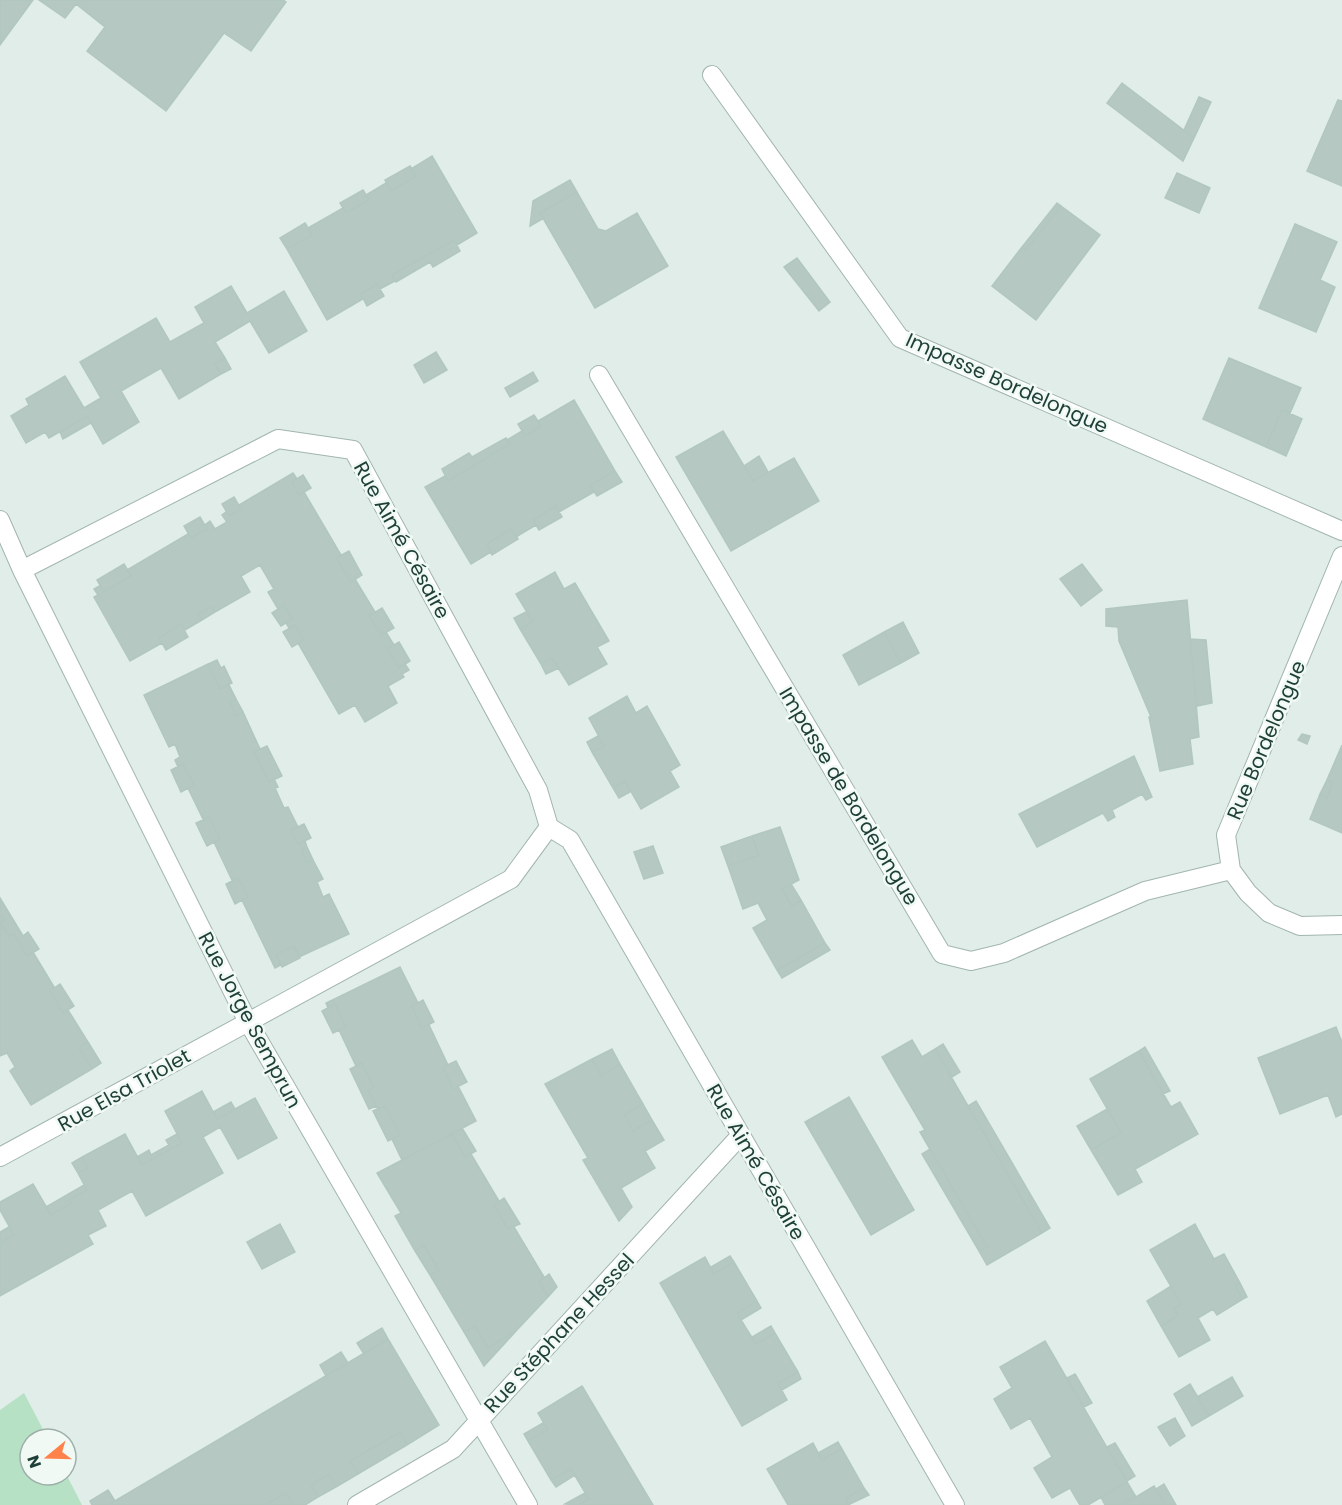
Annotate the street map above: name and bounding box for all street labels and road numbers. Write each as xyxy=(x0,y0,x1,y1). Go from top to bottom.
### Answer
street label: Impasse Bordelongue xyxy=(901,326,1113,440)
street label: Rue Aimé Césaire xyxy=(347,456,457,624)
street label: Rue Bordelongue xyxy=(1220,656,1312,824)
street label: Impasse de Bordelongue xyxy=(773,682,925,910)
street label: Rue Jorge Semprun xyxy=(192,927,308,1113)
street label: Rue Elsa Triolet xyxy=(53,1042,195,1138)
street label: Rue Aimé Césaire xyxy=(700,1079,812,1245)
street label: Rue Stéphane Hessel xyxy=(478,1247,640,1419)

